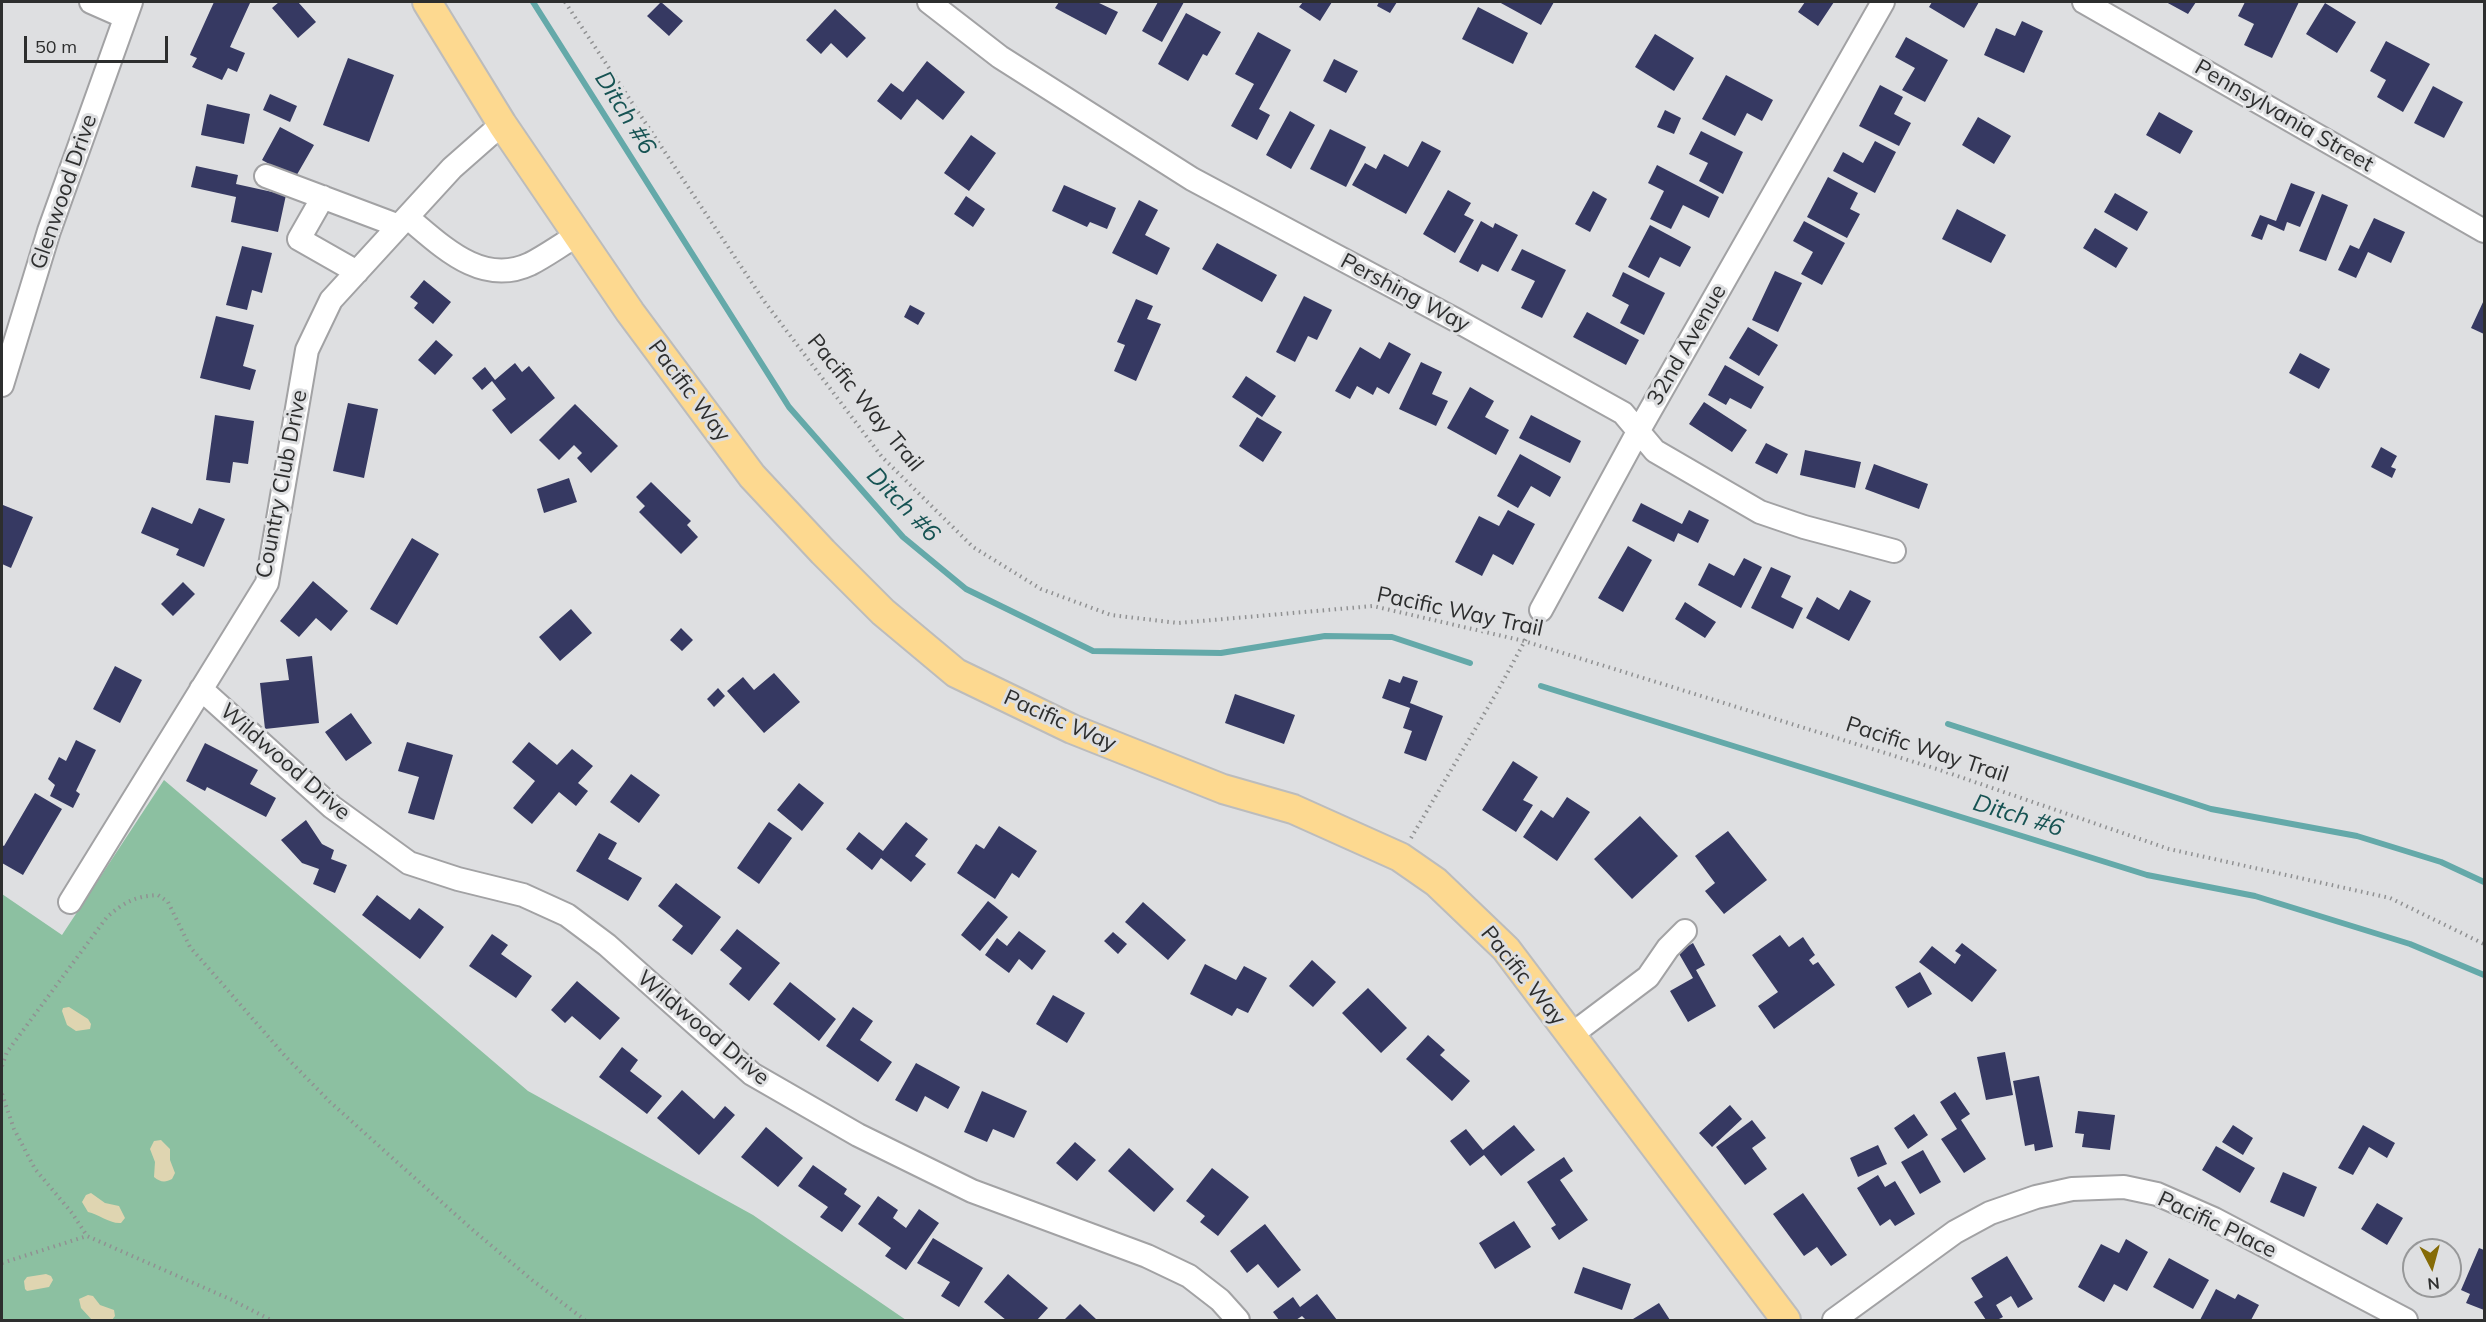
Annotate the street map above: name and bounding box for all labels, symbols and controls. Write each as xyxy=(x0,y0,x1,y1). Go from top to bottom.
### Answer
scale bar xyxy=(27,24,171,62)
text: 50 m xyxy=(35,35,77,58)
street label: Pennsylvania Street xyxy=(2190,54,2378,178)
water label: Ditch #6 xyxy=(588,66,662,160)
street label: Glenwood Drive xyxy=(25,111,103,273)
street label: Pershing Way xyxy=(1336,248,1474,338)
street label: 32nd Avenue xyxy=(1642,280,1732,410)
street label: Pacific Way Trail xyxy=(801,329,929,477)
street label: Pacific Way xyxy=(642,335,736,447)
street label: Country Club Drive xyxy=(251,388,313,580)
water label: Ditch #6 xyxy=(860,462,946,548)
street label: Pacific Way Trail xyxy=(1374,581,1546,643)
street label: Pacific Way xyxy=(1000,684,1120,758)
street label: Wildwood Drive xyxy=(214,698,356,826)
street label: Pacific Way Trail xyxy=(1842,711,2012,789)
water label: Ditch #6 xyxy=(1969,789,2067,843)
street label: Pacific Way xyxy=(1475,921,1571,1031)
street label: Wildwood Drive xyxy=(632,965,774,1091)
street label: Pacific Place xyxy=(2154,1186,2280,1264)
north arrow xyxy=(2402,1238,2462,1298)
text: N xyxy=(2427,1273,2441,1294)

